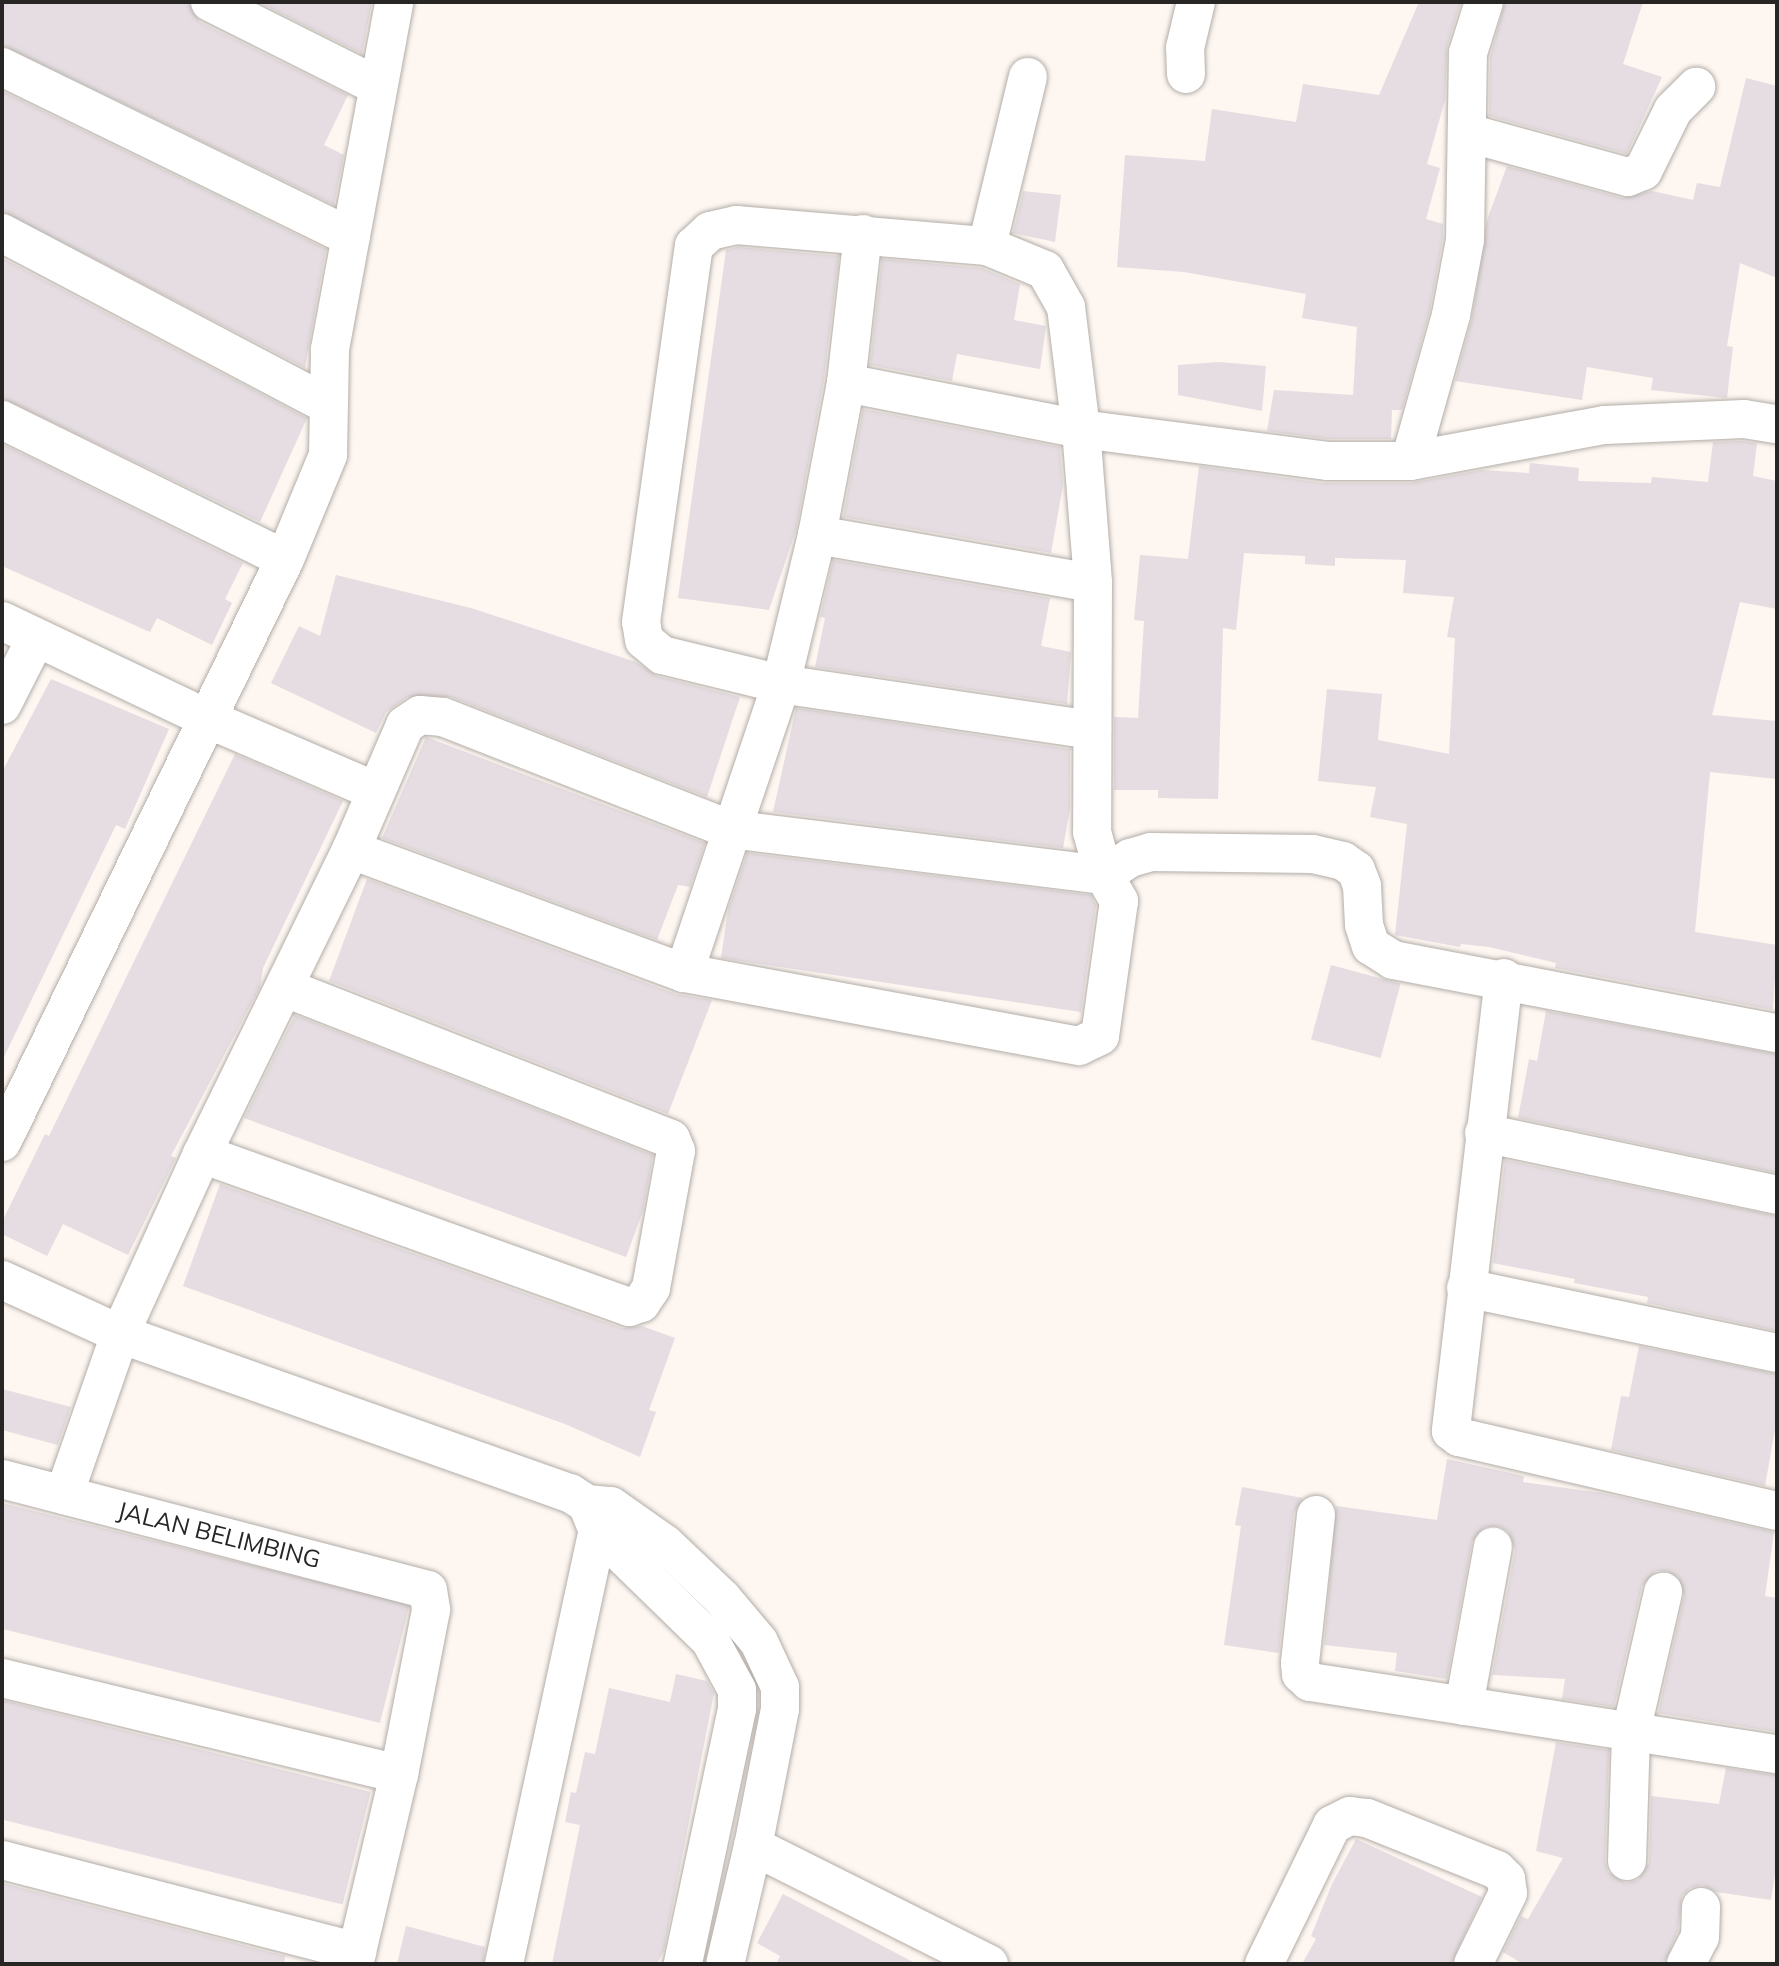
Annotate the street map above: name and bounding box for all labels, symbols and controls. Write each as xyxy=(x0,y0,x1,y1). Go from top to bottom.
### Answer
street label: JALAN BELIMBING xyxy=(114,1496,324,1574)

